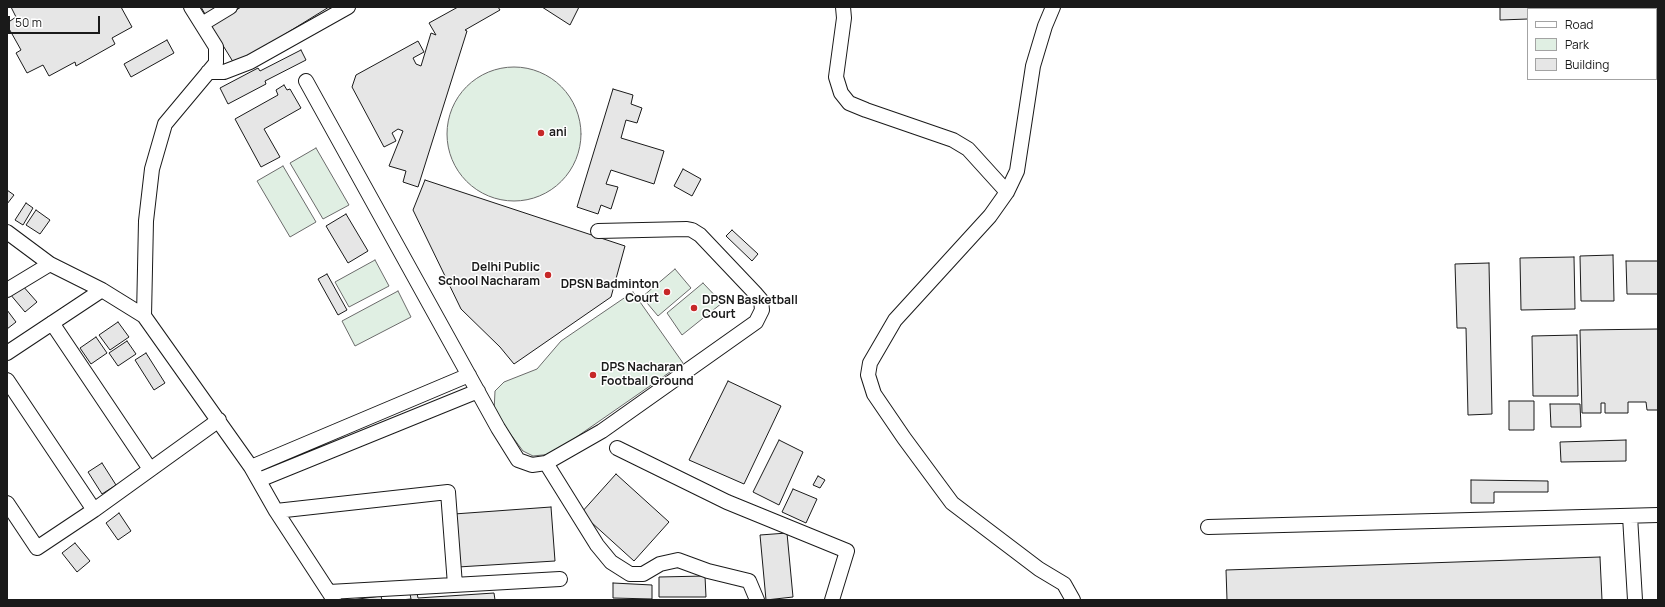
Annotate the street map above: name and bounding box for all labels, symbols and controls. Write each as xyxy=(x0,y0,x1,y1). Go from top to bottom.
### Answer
scale bar xyxy=(10,8,102,34)
legend xyxy=(1527,8,1657,80)
text: 50 m xyxy=(15,14,42,31)
text: Road xyxy=(1565,16,1593,33)
text: Park xyxy=(1565,36,1589,53)
text: Building xyxy=(1565,56,1609,73)
place label: ani xyxy=(549,126,567,140)
marker: ani xyxy=(536,128,546,138)
place label: Delhi Public School Nacharam xyxy=(438,261,540,289)
marker: Delhi Public School Nacharam xyxy=(543,270,553,280)
place label: DPSN Badminton Court xyxy=(561,278,659,306)
marker: DPSN Badminton Court xyxy=(662,287,672,297)
place label: DPSN Basketball Court xyxy=(702,294,798,322)
marker: DPSN Basketball Court xyxy=(689,303,699,313)
place label: DPS Nacharan Football Ground xyxy=(601,361,694,389)
marker: DPS Nacharan Football Ground xyxy=(588,370,598,380)

